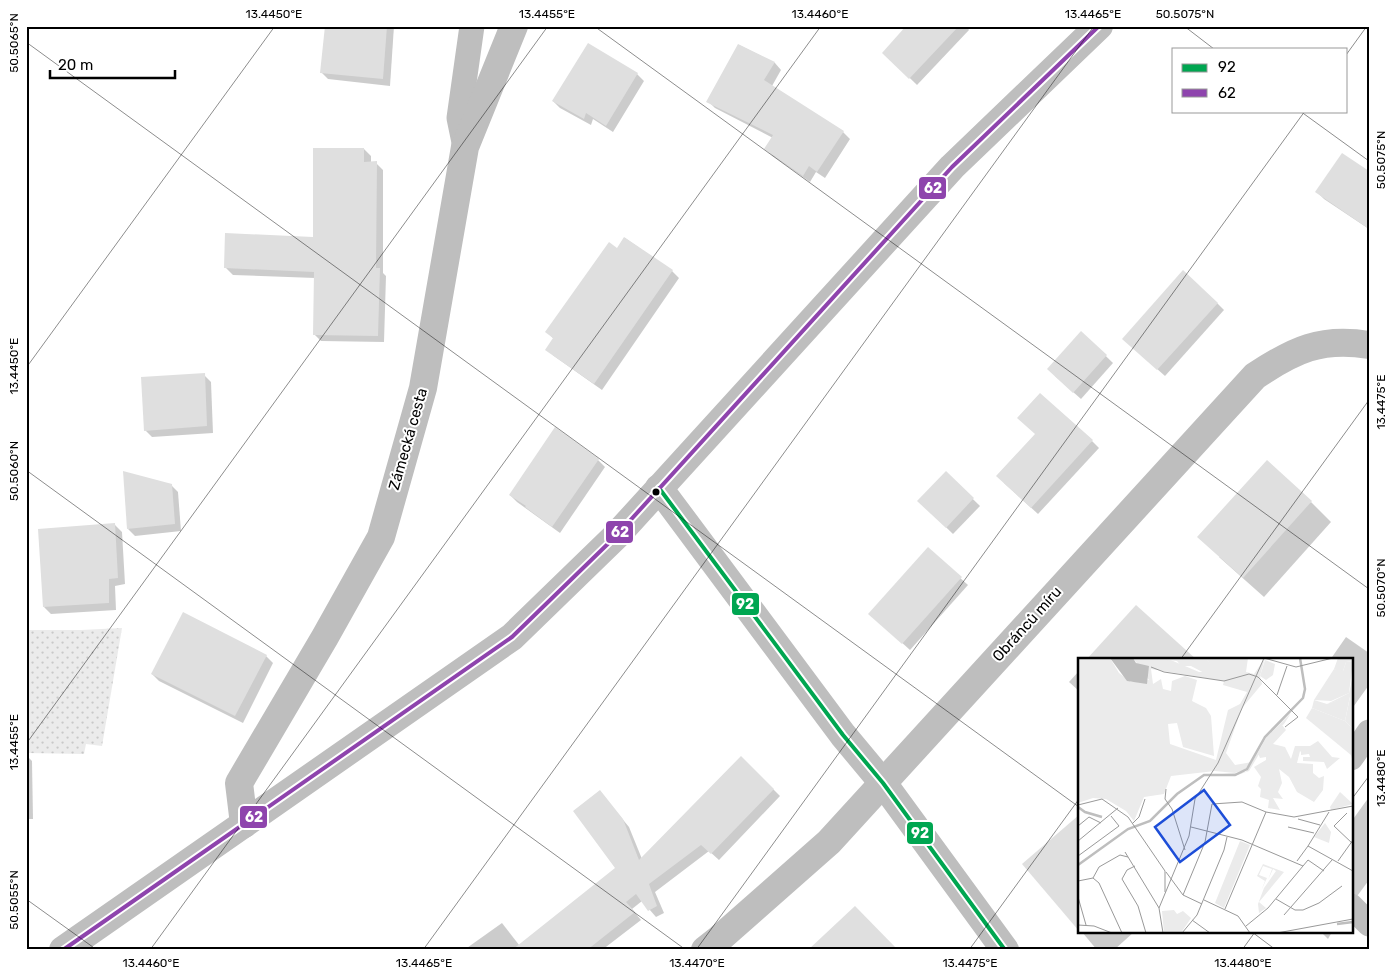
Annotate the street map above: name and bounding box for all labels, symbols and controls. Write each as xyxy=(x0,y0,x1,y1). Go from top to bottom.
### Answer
text: 13.4450°E xyxy=(246,7,302,21)
text: 13.4455°E xyxy=(519,7,575,21)
text: 13.4460°E xyxy=(792,7,848,21)
text: 13.4465°E xyxy=(1065,7,1121,21)
text: 50.5075°N xyxy=(1156,7,1214,21)
text: 50.5065°N xyxy=(7,13,21,73)
scale bar xyxy=(50,48,175,80)
legend xyxy=(1172,48,1348,112)
text: 20 m xyxy=(58,56,93,74)
text: 92 xyxy=(1218,58,1236,76)
text: 62 xyxy=(1218,84,1236,102)
text: 50.5075°N xyxy=(1374,131,1388,189)
line badge: 62 xyxy=(918,176,947,200)
text: 62 xyxy=(924,180,942,197)
text: 13.4450°E xyxy=(7,338,21,394)
text: 13.4475°E xyxy=(1374,374,1388,430)
street label: Zámecká cesta xyxy=(385,386,431,492)
text: 50.5060°N xyxy=(7,441,21,501)
unlabelled marker xyxy=(651,487,661,497)
line badge: 62 xyxy=(605,520,634,544)
text: 62 xyxy=(611,524,629,541)
text: 50.5070°N xyxy=(1374,558,1388,618)
street label: Obránců míru xyxy=(989,583,1065,665)
line badge: 92 xyxy=(731,592,760,616)
text: 92 xyxy=(736,596,754,613)
inset map xyxy=(1078,658,1352,934)
text: 13.4455°E xyxy=(7,714,21,770)
text: 13.4480°E xyxy=(1374,749,1388,807)
line badge: 62 xyxy=(239,805,268,829)
text: 62 xyxy=(245,809,263,826)
line badge: 92 xyxy=(906,821,934,845)
text: 92 xyxy=(911,825,929,842)
text: 50.5055°N xyxy=(7,870,21,930)
text: 13.4460°E xyxy=(123,956,179,970)
text: 13.4465°E xyxy=(396,956,452,970)
text: 13.4470°E xyxy=(669,956,725,970)
text: 13.4475°E xyxy=(942,956,998,970)
text: 13.4480°E xyxy=(1214,956,1272,970)

